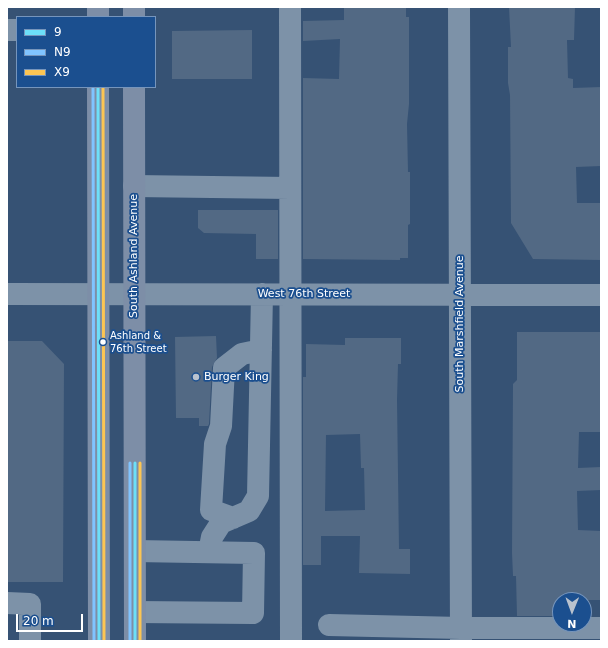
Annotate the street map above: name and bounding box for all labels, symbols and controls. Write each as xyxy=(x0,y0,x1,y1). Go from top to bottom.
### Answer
legend xyxy=(16,16,156,88)
text: 9 xyxy=(54,25,62,39)
text: N9 xyxy=(54,45,71,59)
text: X9 xyxy=(54,65,70,79)
street label: South Ashland Avenue xyxy=(127,194,141,318)
street label: South Marshfield Avenue xyxy=(453,255,467,393)
street label: West 76th Street xyxy=(258,287,350,301)
place label: Ashland & 76th Street xyxy=(110,330,167,354)
marker: Ashland & 76th Street xyxy=(98,337,108,347)
place label: Burger King xyxy=(204,370,269,384)
marker: Burger King xyxy=(191,372,201,382)
north arrow xyxy=(552,592,592,632)
scale bar xyxy=(18,606,85,632)
text: 20 m xyxy=(23,614,54,628)
text: N xyxy=(567,617,577,630)

